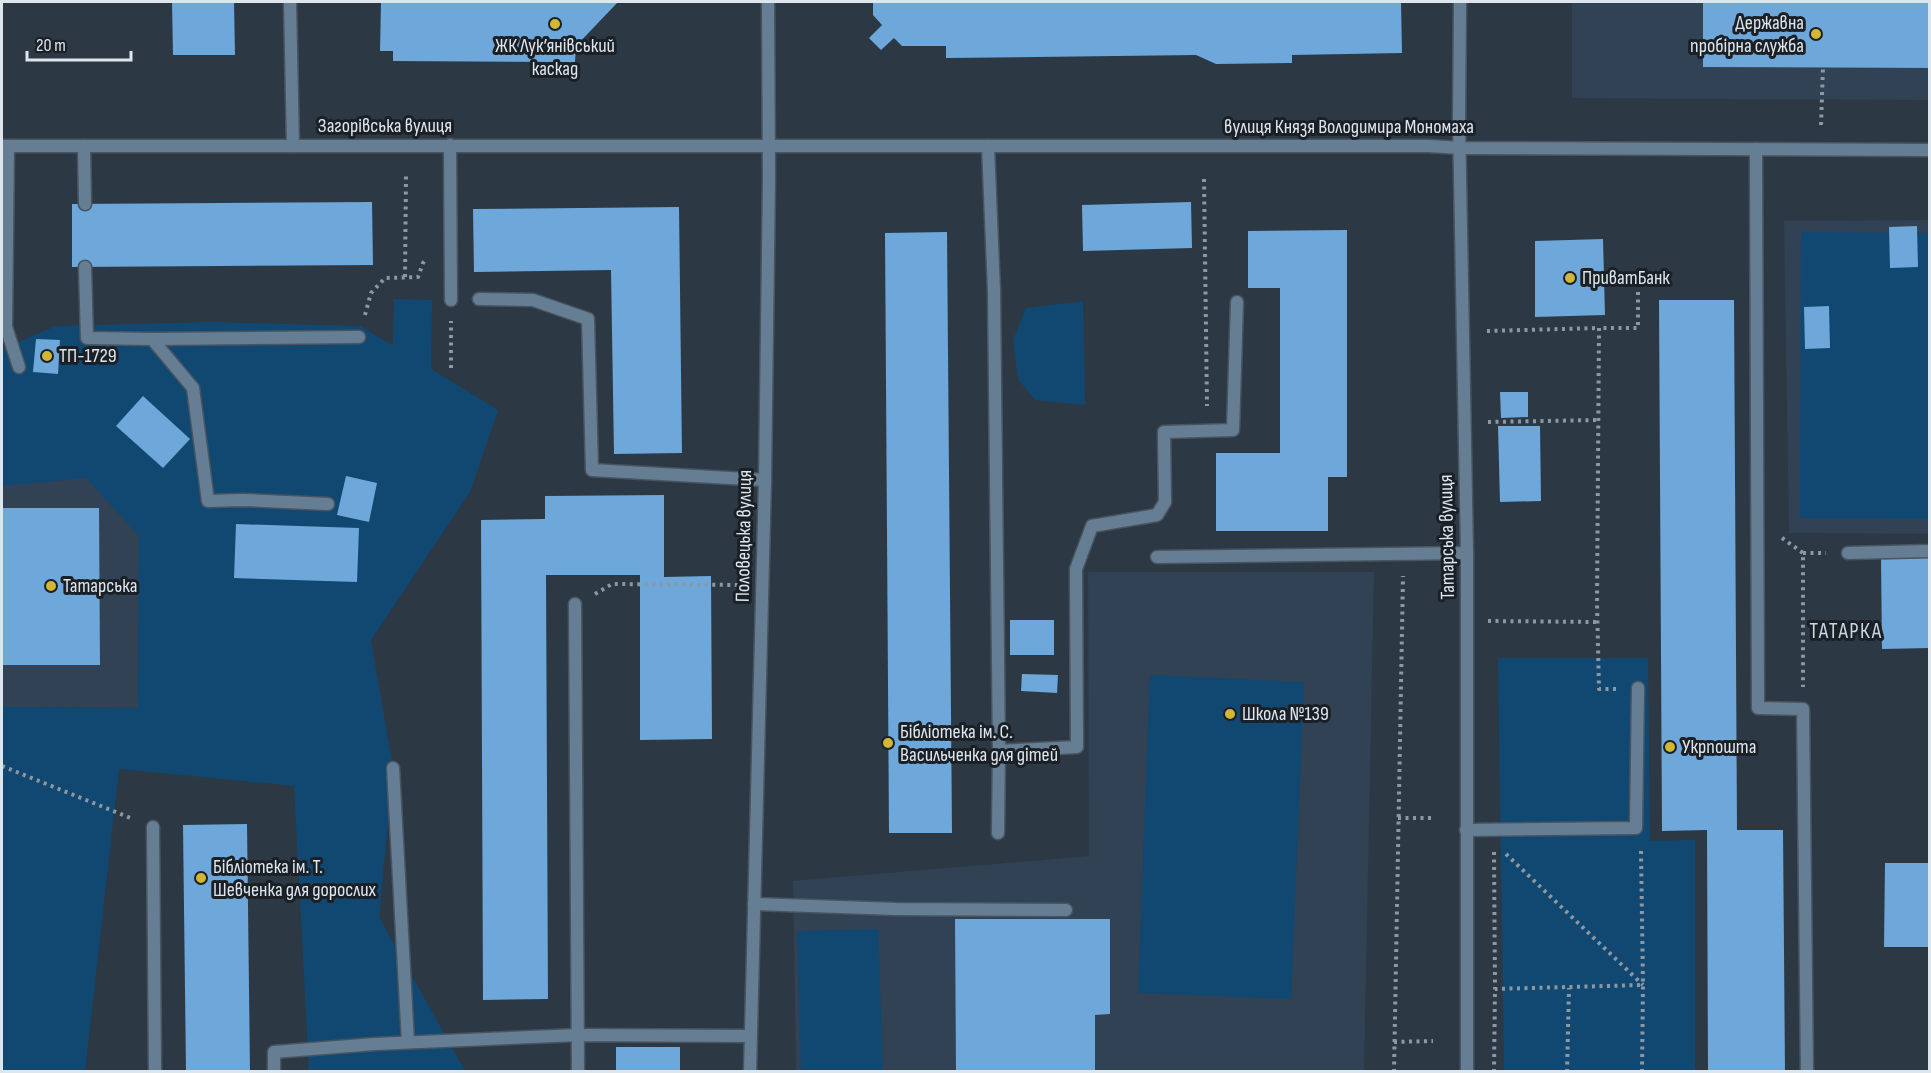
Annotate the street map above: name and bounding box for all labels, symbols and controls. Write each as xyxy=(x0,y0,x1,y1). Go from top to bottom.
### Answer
place label: Державна пробірна служба xyxy=(1690,11,1804,58)
marker: ЖК Лук’янівський каскад xyxy=(548,17,562,31)
scale bar xyxy=(27,24,130,62)
marker: Державна пробірна служба xyxy=(1809,27,1823,41)
place label: ЖК Лук’янівський каскад xyxy=(495,34,615,81)
text: 20 m xyxy=(36,35,66,56)
street label: Загорівська вулиця xyxy=(318,114,452,138)
street label: вулиця Князя Володимира Мономаха xyxy=(1224,115,1474,139)
place label: ПриватБанк xyxy=(1582,266,1670,290)
marker: ПриватБанк xyxy=(1563,271,1577,285)
place label: ТП-1729 xyxy=(59,344,117,368)
marker: ТП-1729 xyxy=(40,349,54,363)
street label: Половецька вулиця xyxy=(731,470,757,602)
street label: Татарська вулиця xyxy=(1434,474,1460,600)
place label: Татарська xyxy=(63,574,137,598)
marker: Татарська xyxy=(44,579,58,593)
district label: ТАТАРКА xyxy=(1809,618,1883,645)
place label: Школа №139 xyxy=(1242,702,1329,726)
marker: Школа №139 xyxy=(1223,707,1237,721)
place label: Бібліотека ім. С. Васильченка для дітей xyxy=(900,720,1058,767)
place label: Укрпошта xyxy=(1682,735,1756,759)
marker: Бібліотека ім. С. Васильченка для дітей xyxy=(881,736,895,750)
marker: Укрпошта xyxy=(1663,740,1677,754)
place label: Бібліотека ім. Т. Шевченка для дорослих xyxy=(213,855,377,902)
marker: Бібліотека ім. Т. Шевченка для дорослих xyxy=(194,871,208,885)

